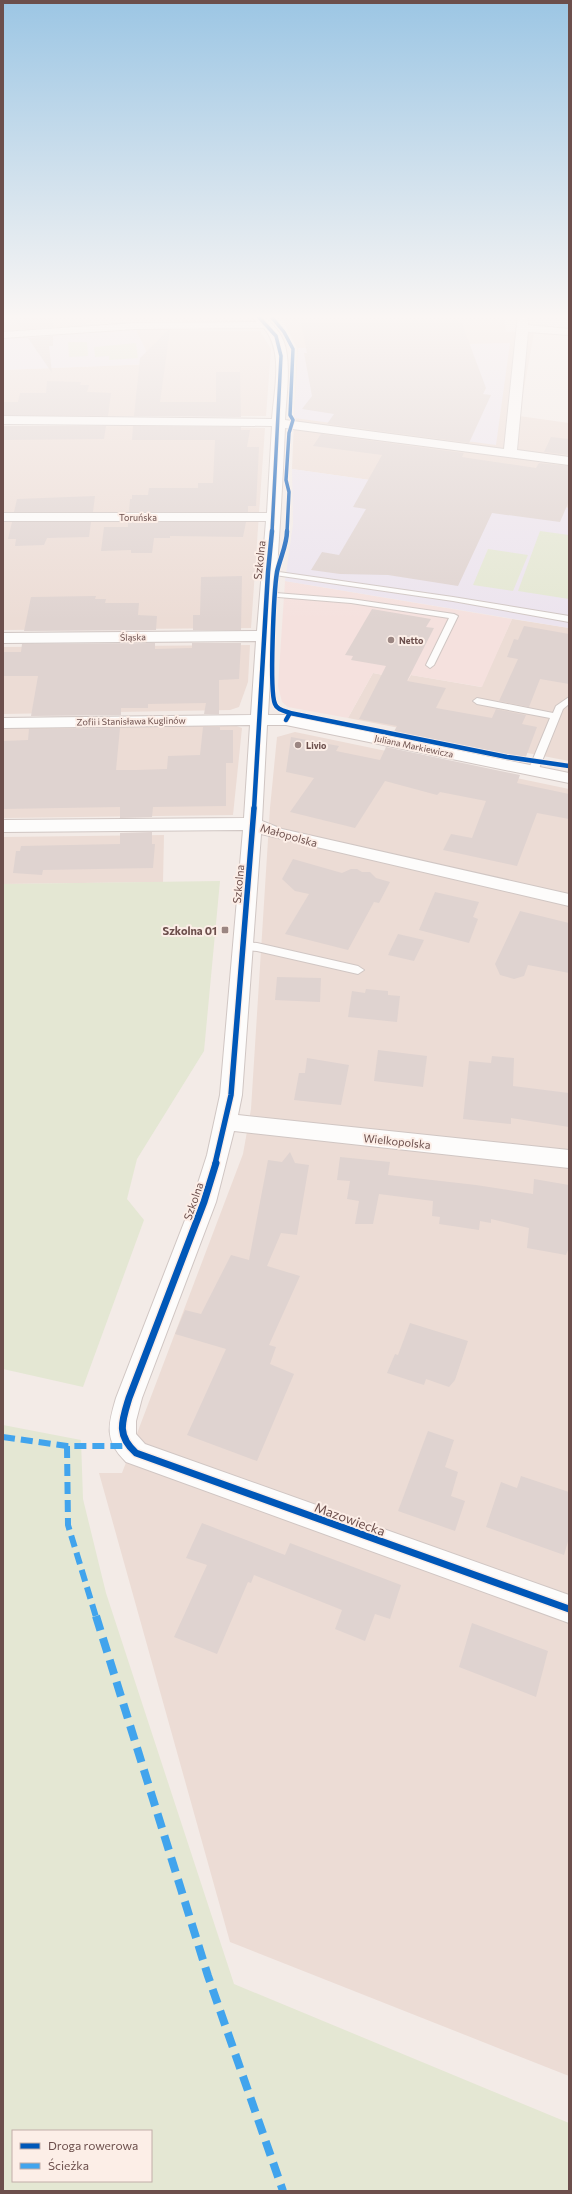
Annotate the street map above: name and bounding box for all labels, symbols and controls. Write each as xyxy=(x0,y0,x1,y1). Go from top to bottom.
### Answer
street label: Toruńska xyxy=(119,512,157,523)
street label: Szkolna xyxy=(250,540,268,580)
street label: Śląska xyxy=(120,630,146,643)
marker: Netto xyxy=(386,635,396,645)
place label: Netto xyxy=(399,635,424,646)
street label: Zofii i Stanisława Kuglinów xyxy=(76,715,186,727)
street label: Juliana Markiewicza xyxy=(374,732,455,760)
marker: Livio xyxy=(293,740,303,750)
place label: Livio xyxy=(306,740,327,751)
street label: Małopolska xyxy=(259,821,319,849)
street label: Szkolna xyxy=(230,864,246,904)
place label: Szkolna 01 xyxy=(163,924,217,937)
marker: Szkolna 01 xyxy=(220,925,230,935)
street label: Wielkopolska xyxy=(363,1131,431,1151)
street label: Szkolna xyxy=(180,1180,206,1222)
street label: Mazowiecka xyxy=(313,1499,387,1539)
legend xyxy=(12,2130,152,2182)
text: Droga rowerowa xyxy=(48,2138,138,2152)
text: Ścieżka xyxy=(48,2158,89,2172)

